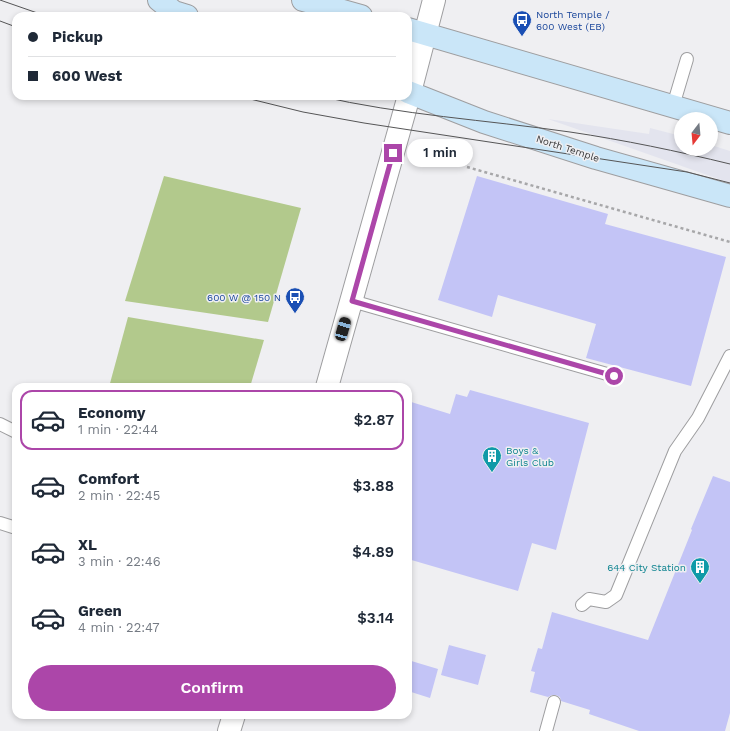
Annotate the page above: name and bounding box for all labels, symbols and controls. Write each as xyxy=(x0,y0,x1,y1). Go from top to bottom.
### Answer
bus stop icon: North Temple / 600 West (EB) xyxy=(511,9,533,37)
place label: North Temple / 600 West (EB) xyxy=(536,9,610,32)
text: Pickup xyxy=(52,28,103,46)
text: 600 West xyxy=(52,67,122,85)
north arrow xyxy=(674,112,718,156)
map controls xyxy=(674,112,718,156)
street label: North Temple xyxy=(535,133,601,164)
callout: 1 min xyxy=(407,139,473,167)
route end xyxy=(384,144,402,162)
text: 1 min xyxy=(423,145,457,160)
bus stop icon: 600 W @ 150 N xyxy=(284,286,306,314)
place label: 600 W @ 150 N xyxy=(207,292,281,303)
car xyxy=(334,316,352,342)
route start xyxy=(605,367,623,385)
icon: car xyxy=(30,402,66,438)
text: Economy xyxy=(78,404,145,422)
text: $2.87 xyxy=(354,411,394,429)
text: 1 min · 22:44 xyxy=(78,422,158,437)
building icon: Boys & Girls Club xyxy=(481,445,503,473)
place label: Boys & Girls Club xyxy=(506,445,554,468)
icon: car xyxy=(30,468,66,504)
text: Comfort xyxy=(78,470,139,488)
text: $3.88 xyxy=(353,477,394,495)
text: 2 min · 22:45 xyxy=(78,488,160,503)
icon: car xyxy=(30,534,66,570)
text: XL xyxy=(78,536,97,554)
text: $4.89 xyxy=(352,543,394,561)
text: 3 min · 22:46 xyxy=(78,554,161,569)
building icon: 644 City Station xyxy=(689,556,711,584)
place label: 644 City Station xyxy=(607,562,686,573)
icon: car xyxy=(30,600,66,636)
text: Green xyxy=(78,602,122,620)
text: $3.14 xyxy=(357,609,394,627)
text: 4 min · 22:47 xyxy=(78,620,160,635)
button: Confirm xyxy=(28,665,396,711)

